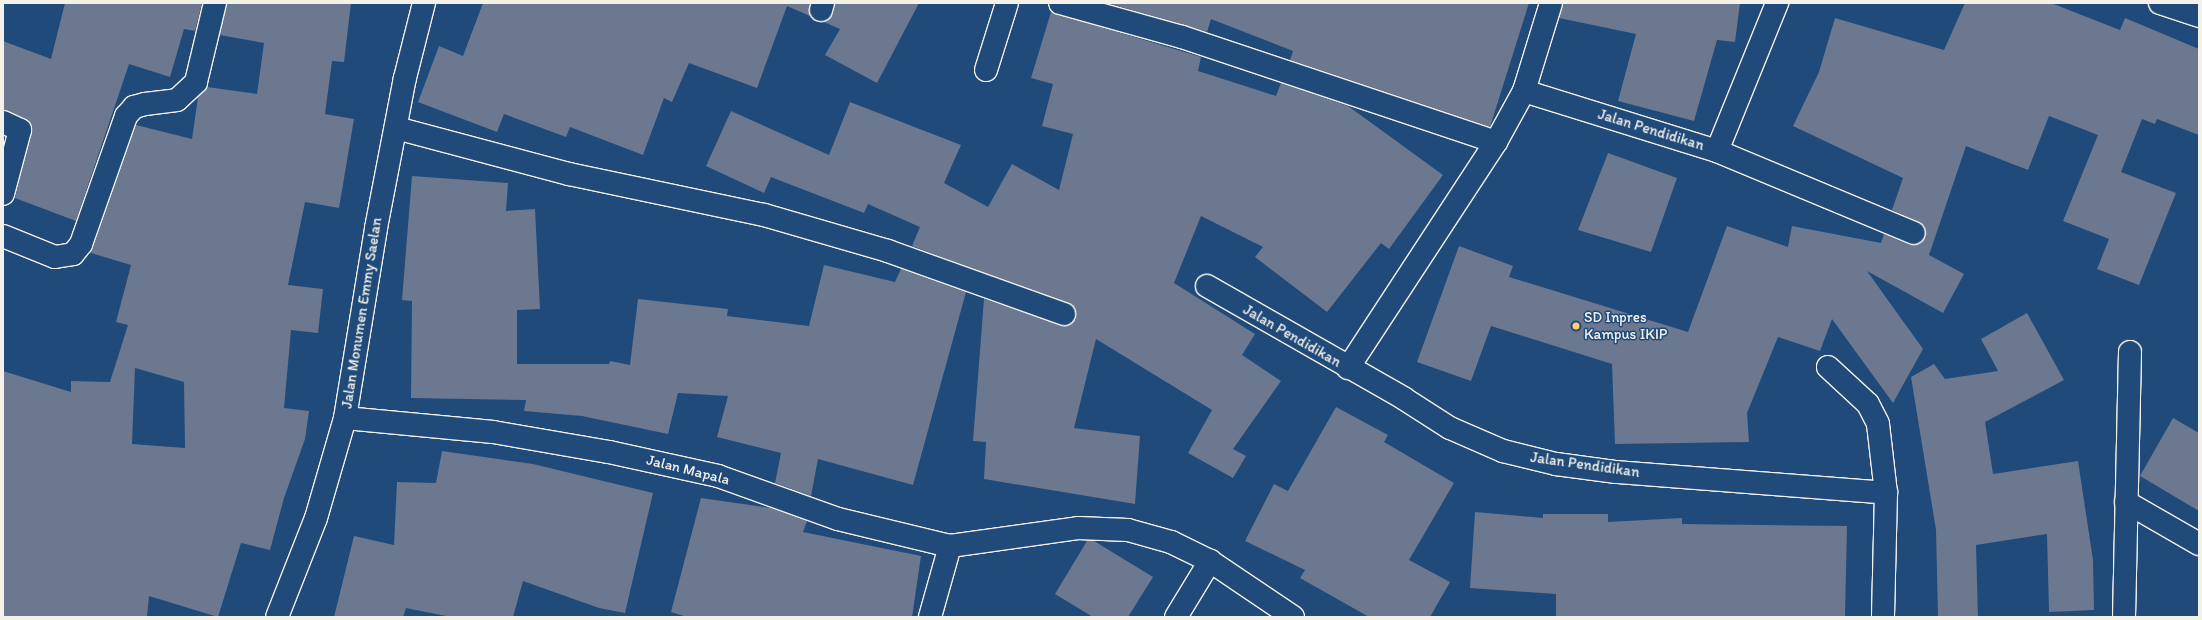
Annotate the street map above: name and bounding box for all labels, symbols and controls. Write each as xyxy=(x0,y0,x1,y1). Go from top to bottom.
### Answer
street label: Jalan Pendidikan xyxy=(1596,105,1706,155)
street label: Jalan Monumen Emmy Saelan xyxy=(338,217,386,409)
street label: Jalan Pendidikan xyxy=(1240,301,1344,371)
place label: SD Inpres Kampus IKIP xyxy=(1584,308,1667,343)
marker: SD Inpres Kampus IKIP xyxy=(1571,321,1581,331)
street label: Jalan Pendidikan xyxy=(1530,449,1640,481)
street label: Jalan Mapala xyxy=(645,451,731,489)

